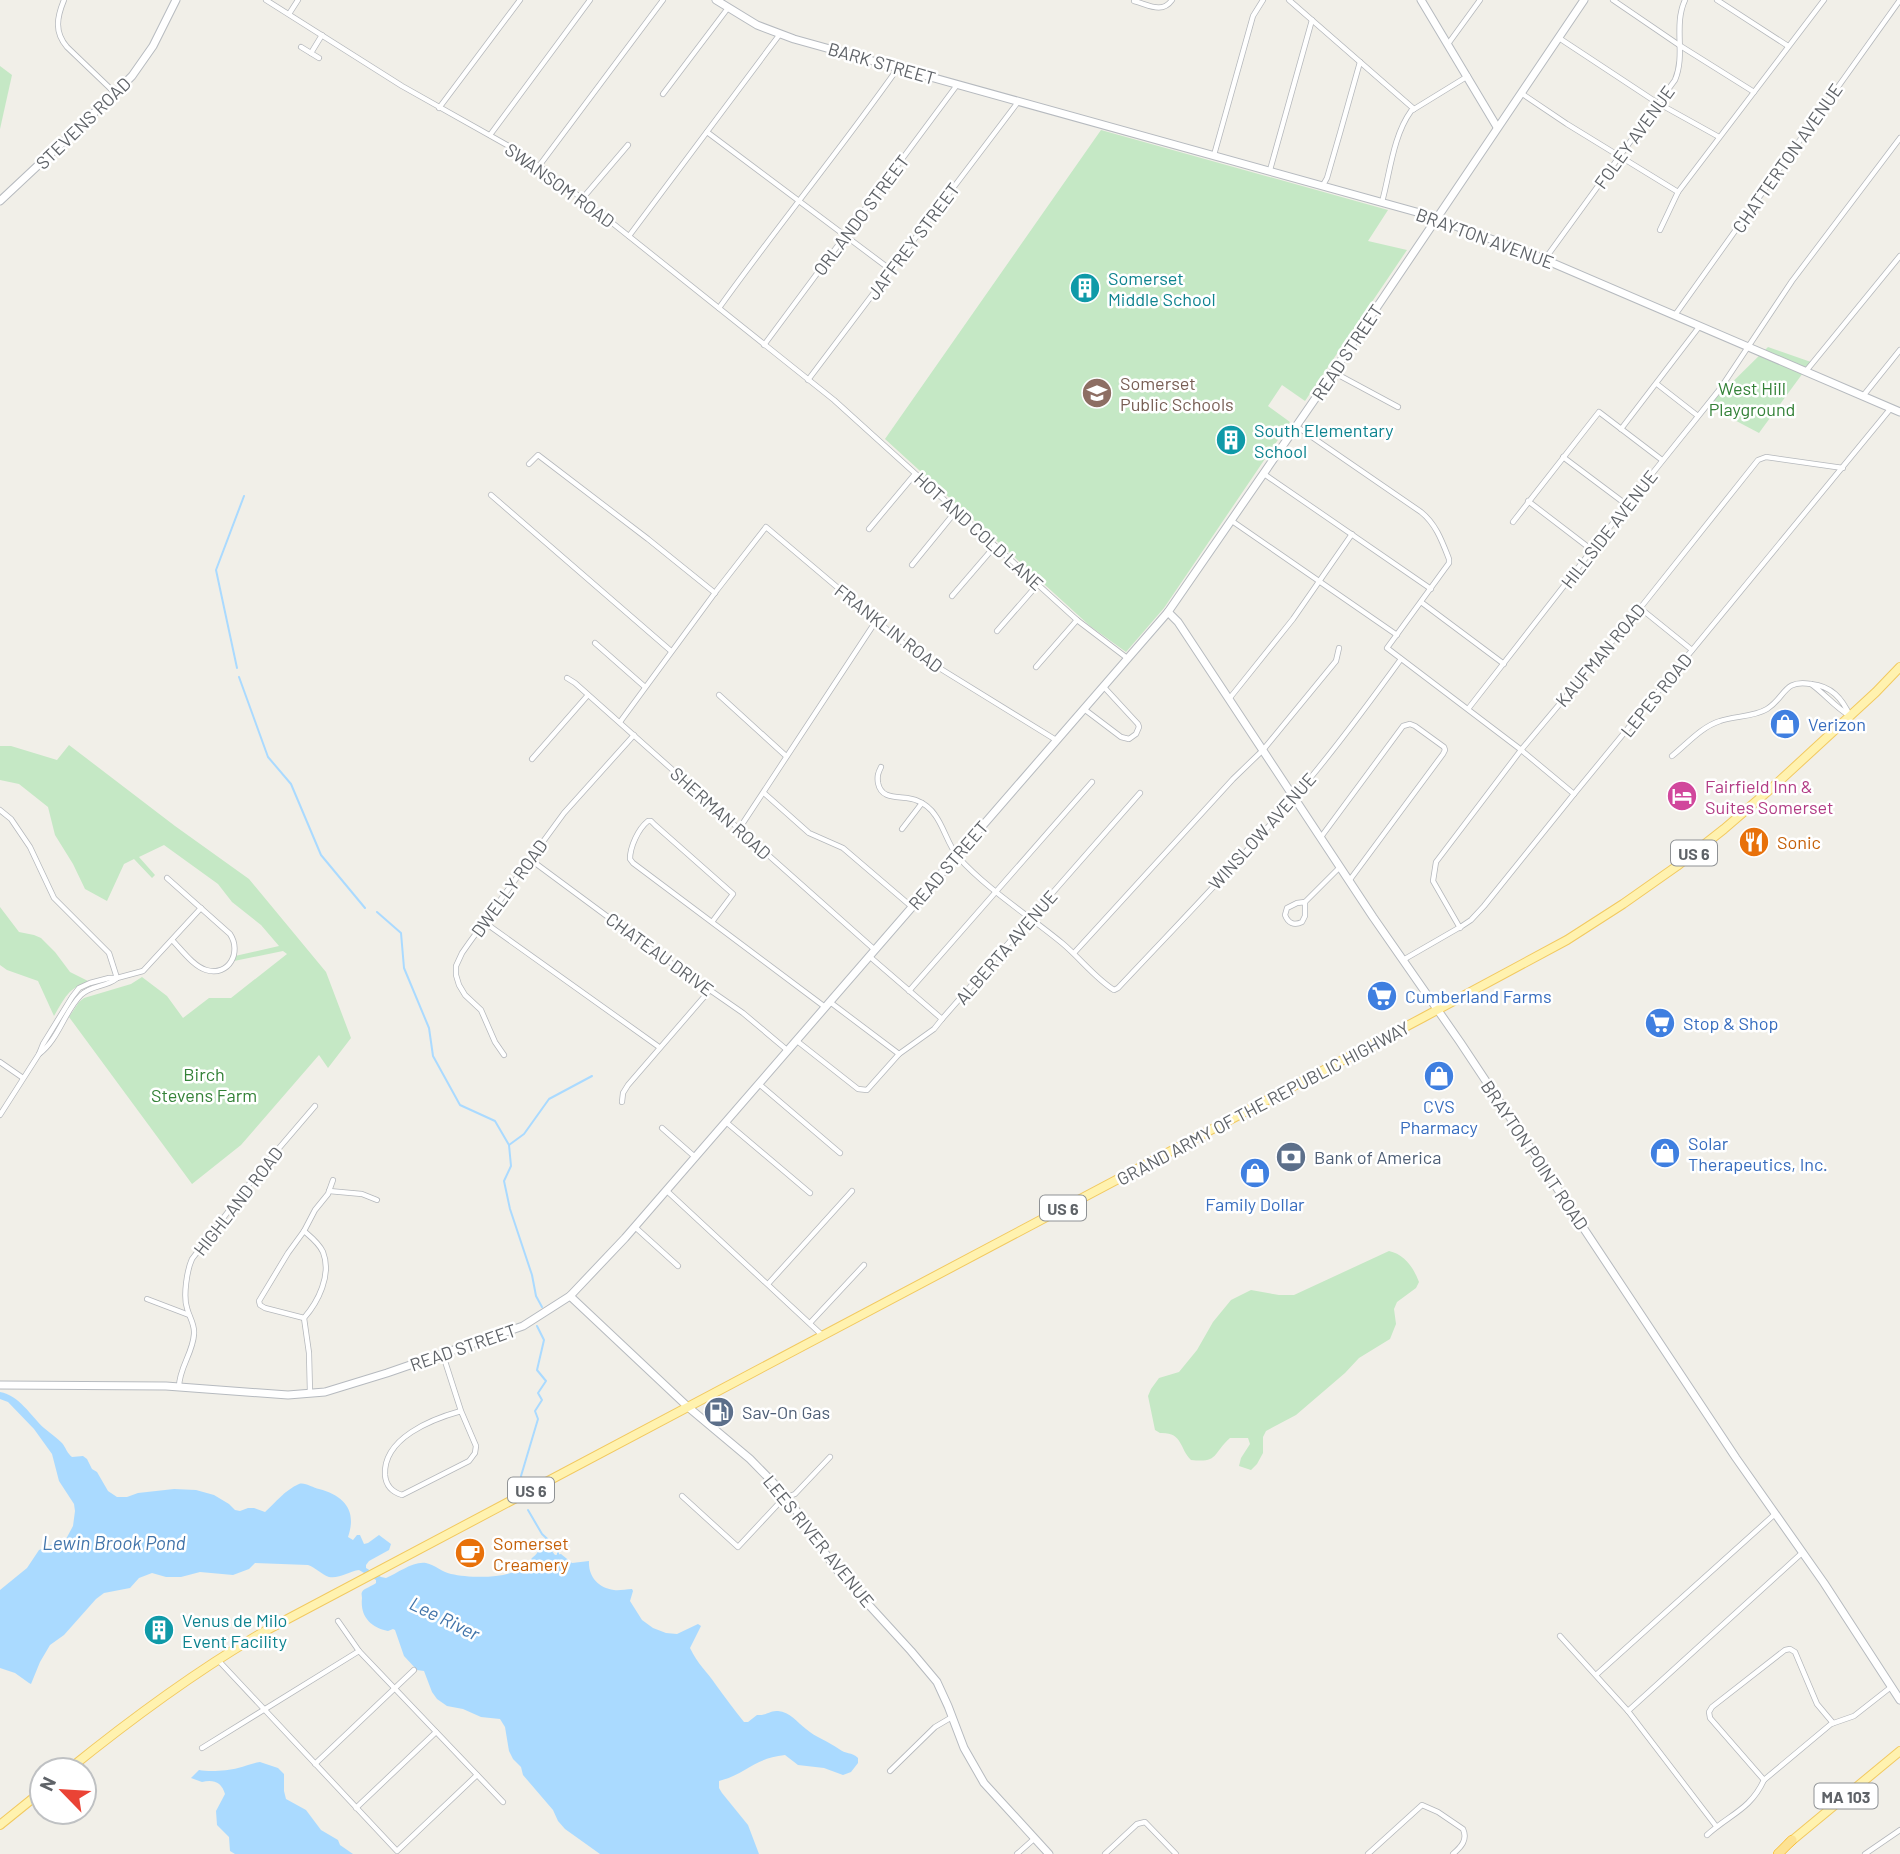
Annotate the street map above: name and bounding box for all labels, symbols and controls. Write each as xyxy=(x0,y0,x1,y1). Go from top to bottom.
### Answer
street label: BARK STREET xyxy=(826,37,938,89)
street label: STEVENS ROAD xyxy=(31,72,135,174)
street label: CHATTERTON AVENUE xyxy=(1727,79,1847,237)
street label: FOLEY AVENUE xyxy=(1589,81,1679,193)
street label: SWANSOM ROAD xyxy=(501,138,619,232)
street label: ORLANDO STREET xyxy=(808,150,914,280)
street label: JAFFREY STREET xyxy=(862,178,964,304)
street label: BRAYTON AVENUE xyxy=(1413,203,1557,273)
place label: Somerset Middle School xyxy=(1108,267,1216,310)
building icon: Somerset Middle School xyxy=(1068,271,1102,305)
street label: READ STREET xyxy=(1307,300,1387,404)
place label: Somerset Public Schools xyxy=(1120,372,1234,415)
school or university icon: Somerset Public Schools xyxy=(1080,376,1114,410)
park label: West Hill Playground xyxy=(1709,377,1795,420)
place label: South Elementary School xyxy=(1254,419,1394,462)
building icon: South Elementary School xyxy=(1214,423,1248,457)
street label: HILLSIDE AVENUE xyxy=(1556,466,1662,592)
street label: HOT AND COLD LANE xyxy=(910,467,1048,595)
street label: FRANKLIN ROAD xyxy=(831,579,947,677)
street label: KAUFMAN ROAD xyxy=(1550,599,1650,711)
street label: LEPES ROAD xyxy=(1616,649,1696,741)
shop icon: Verizon xyxy=(1768,707,1802,741)
place label: Verizon xyxy=(1808,713,1866,735)
street label: SHERMAN ROAD xyxy=(666,762,776,864)
street label: WINSLOW AVENUE xyxy=(1204,768,1320,894)
place label: Fairfield Inn & Suites Somerset xyxy=(1705,775,1834,818)
hotel icon: Fairfield Inn & Suites Somerset xyxy=(1665,779,1699,813)
street label: READ STREET xyxy=(903,816,993,914)
restaurant icon: Sonic xyxy=(1737,825,1771,859)
place label: Sonic xyxy=(1777,831,1821,853)
street label: DWELLY ROAD xyxy=(466,835,552,941)
road number: US 6 xyxy=(1671,840,1717,866)
street label: ALBERTA AVENUE xyxy=(950,885,1062,1009)
street label: CHATEAU DRIVE xyxy=(602,908,718,1000)
supermarket icon: Cumberland Farms xyxy=(1365,979,1399,1013)
place label: Cumberland Farms xyxy=(1405,985,1552,1007)
supermarket icon: Stop & Shop xyxy=(1643,1006,1677,1040)
place label: Stop & Shop xyxy=(1683,1012,1778,1034)
street label: GRAND ARMY OF THE REPUBLIC HIGHWAY xyxy=(1113,1016,1413,1190)
shop icon: CVS Pharmacy xyxy=(1422,1059,1456,1093)
park label: Birch Stevens Farm xyxy=(151,1063,257,1106)
street label: BRAYTON POINT ROAD xyxy=(1477,1076,1593,1234)
place label: CVS Pharmacy xyxy=(1400,1095,1478,1138)
place label: Solar Therapeutics, Inc. xyxy=(1688,1132,1828,1175)
shop icon: Solar Therapeutics, Inc. xyxy=(1648,1136,1682,1170)
bank icon: Bank of America xyxy=(1274,1140,1308,1174)
street label: HIGHLAND ROAD xyxy=(189,1142,287,1260)
place label: Bank of America xyxy=(1314,1146,1441,1168)
shop icon: Family Dollar xyxy=(1238,1156,1272,1190)
place label: Family Dollar xyxy=(1205,1193,1305,1215)
road number: US 6 xyxy=(1040,1196,1086,1220)
street label: READ STREET xyxy=(407,1319,519,1375)
fuel station icon: Sav-On Gas xyxy=(702,1395,736,1429)
place label: Sav-On Gas xyxy=(742,1401,830,1423)
street label: LEES RIVER AVENUE xyxy=(759,1470,879,1612)
road number: US 6 xyxy=(508,1478,554,1502)
water label: Lewin Brook Pond xyxy=(42,1531,186,1554)
place label: Somerset Creamery xyxy=(493,1532,569,1575)
cafe icon: Somerset Creamery xyxy=(453,1536,487,1570)
water label: Lee River xyxy=(406,1591,485,1645)
place label: Venus de Milo Event Facility xyxy=(182,1609,287,1652)
building icon: Venus de Milo Event Facility xyxy=(142,1613,176,1647)
north arrow xyxy=(28,1756,98,1826)
text: N xyxy=(34,1773,60,1794)
road number: MA 103 xyxy=(1814,1784,1878,1808)

